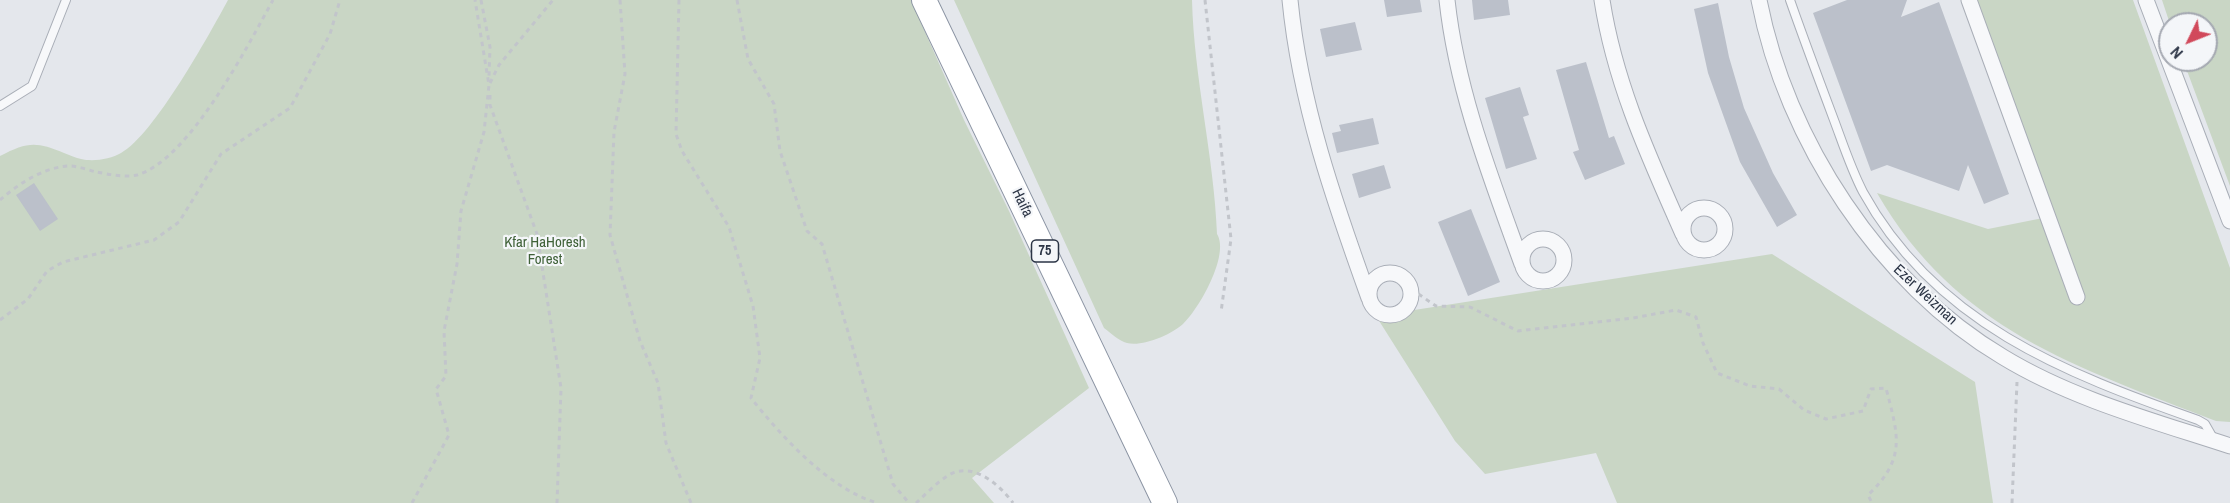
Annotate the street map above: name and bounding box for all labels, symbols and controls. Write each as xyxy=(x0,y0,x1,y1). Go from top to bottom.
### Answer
north arrow xyxy=(2158,12,2218,72)
text: N xyxy=(2165,42,2188,64)
street label: Haifa xyxy=(1007,186,1037,220)
park label: Kfar HaHoresh Forest xyxy=(504,234,586,269)
road number: 75 xyxy=(1032,240,1058,262)
street label: Ezer Weizman xyxy=(1889,261,1961,329)

